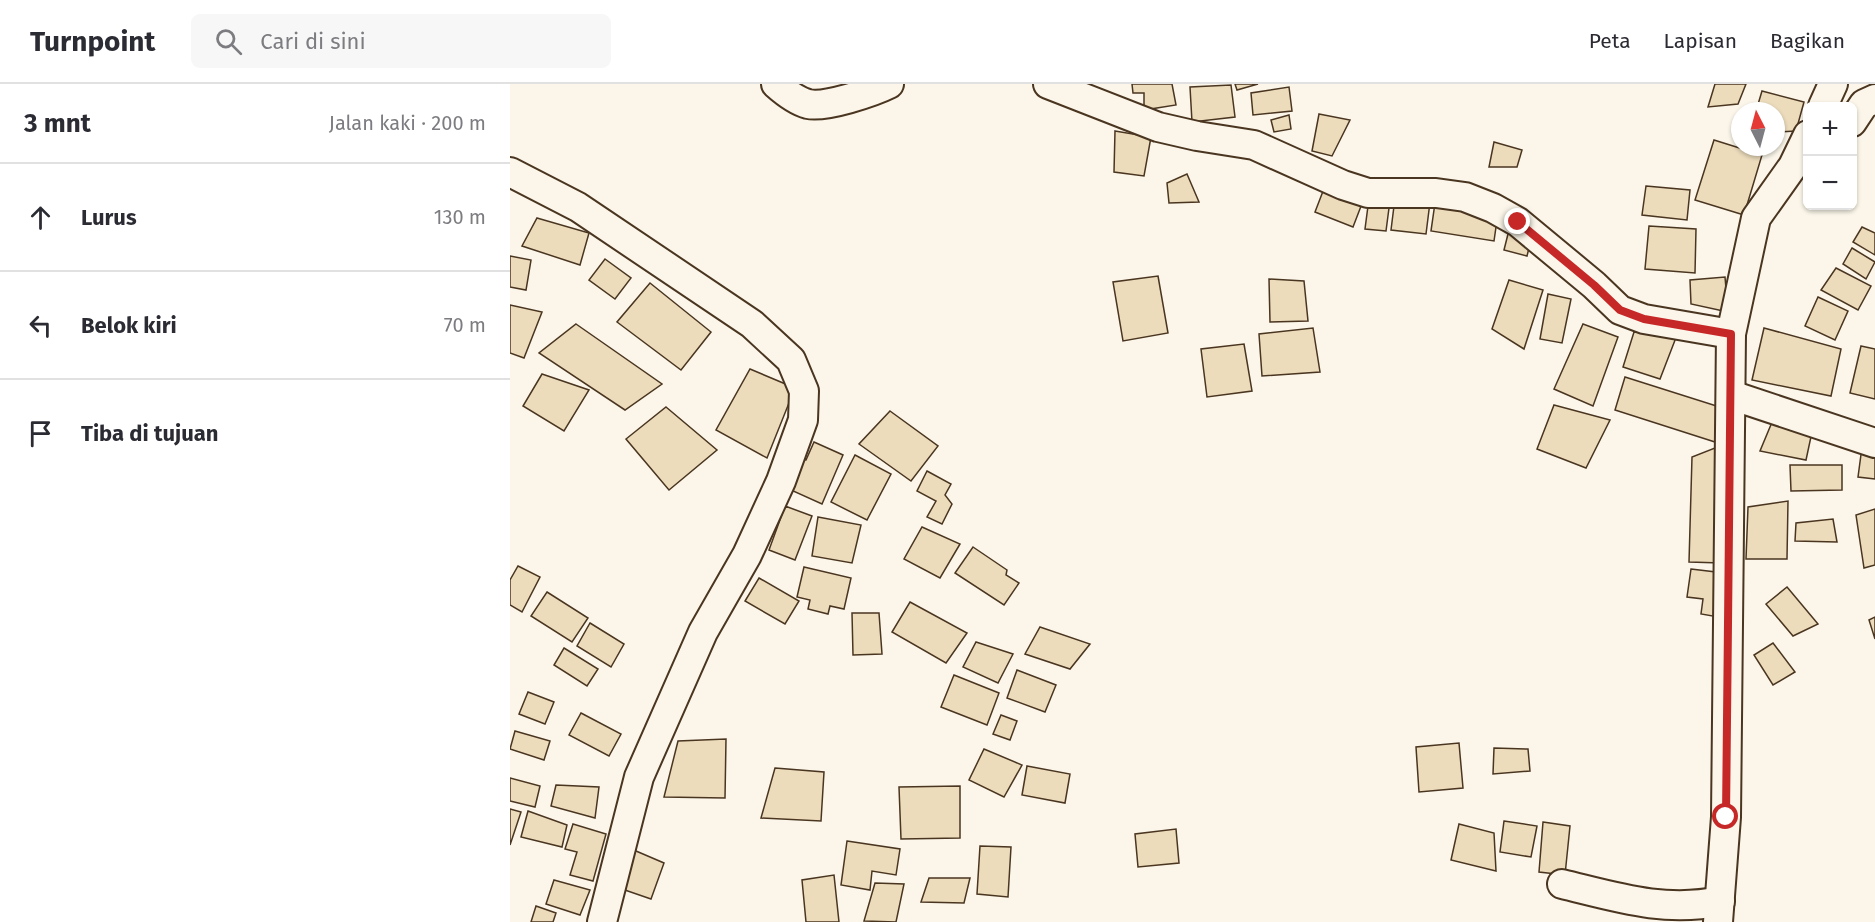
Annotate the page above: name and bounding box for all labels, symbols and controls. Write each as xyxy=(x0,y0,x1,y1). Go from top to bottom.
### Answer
search box xyxy=(191,14,611,68)
text: Turnpoint xyxy=(30,25,155,58)
icon: search xyxy=(212,25,245,58)
text: Cari di sini xyxy=(260,28,366,55)
text: Peta xyxy=(1589,28,1631,54)
text: Lapisan xyxy=(1664,28,1737,54)
text: Bagikan xyxy=(1770,28,1845,54)
north arrow xyxy=(1731,102,1785,156)
map controls xyxy=(1803,102,1857,210)
button: + xyxy=(1803,102,1857,156)
text: 3 mnt xyxy=(24,108,91,139)
text: Jalan kaki · 200 m xyxy=(329,111,486,135)
button: − xyxy=(1803,156,1857,210)
icon: ahead xyxy=(24,201,57,234)
text: Lurus xyxy=(81,204,137,231)
text: 130 m xyxy=(434,205,486,229)
route end xyxy=(1504,208,1530,234)
icon: left xyxy=(24,309,57,342)
text: Belok kiri xyxy=(81,312,177,339)
text: 70 m xyxy=(444,313,486,337)
icon: arrive xyxy=(24,417,57,450)
text: Tiba di tujuan xyxy=(81,420,218,447)
route start xyxy=(1712,803,1738,829)

